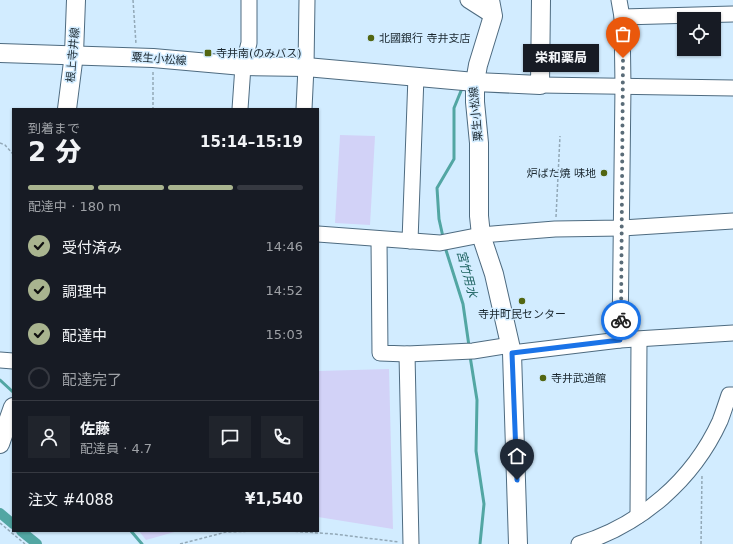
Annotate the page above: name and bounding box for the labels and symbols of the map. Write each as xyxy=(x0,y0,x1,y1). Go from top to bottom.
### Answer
pin xyxy=(606,17,640,58)
street label: 根上寺井線 xyxy=(64,27,82,83)
place label: 北國銀行 寺井支店 xyxy=(379,32,471,45)
marker: 北國銀行 寺井支店 xyxy=(366,33,376,43)
callout: 栄和薬局 xyxy=(523,44,599,72)
place label: 寺井南(のみバス) xyxy=(216,47,302,60)
marker: 寺井南(のみバス) xyxy=(203,48,213,58)
street label: 粟生小松線 xyxy=(131,51,187,67)
street label: 粟生小松線 xyxy=(467,86,485,142)
place label: 炉ばた焼 味地 xyxy=(527,167,596,180)
marker: 炉ばた焼 味地 xyxy=(599,168,609,178)
water label: 宮竹用水 xyxy=(454,249,480,301)
marker: 寺井町民センター xyxy=(517,296,527,306)
courier xyxy=(601,300,641,340)
place label: 寺井町民センター xyxy=(478,308,566,321)
place label: 寺井武道館 xyxy=(551,372,606,385)
marker: 寺井武道館 xyxy=(538,373,548,383)
pin xyxy=(500,439,534,480)

